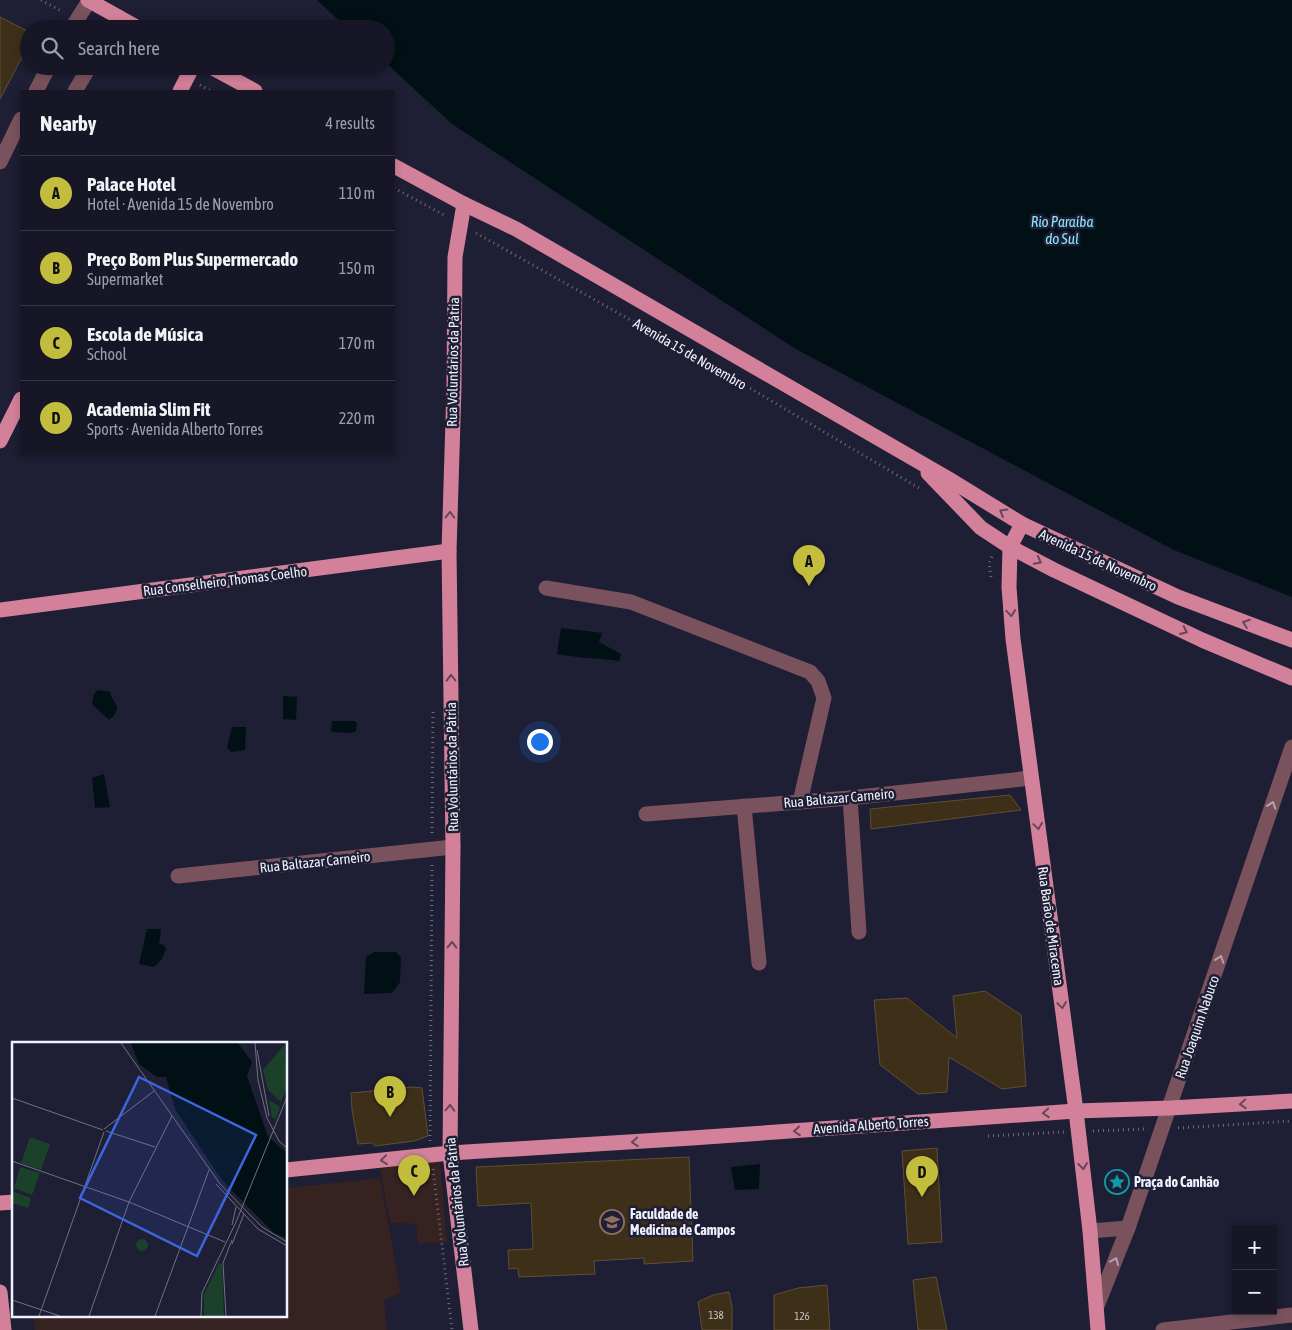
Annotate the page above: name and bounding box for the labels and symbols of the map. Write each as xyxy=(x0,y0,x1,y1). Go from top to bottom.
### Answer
water label: Rio Paraíba do Sul xyxy=(1031,213,1093,247)
street label: Rua Voluntários da Pátria xyxy=(444,297,462,427)
street label: Avenida 15 de Novembro xyxy=(631,315,749,393)
one-way arrow xyxy=(999,509,1008,519)
one-way arrow xyxy=(445,511,456,519)
street label: Avenida 15 de Novembro xyxy=(1037,526,1159,594)
pin: A xyxy=(793,545,825,586)
one-way arrow xyxy=(1033,555,1042,565)
street label: Rua Conselheiro Thomas Coelho xyxy=(142,563,308,599)
one-way arrow xyxy=(1005,609,1016,617)
one-way arrow xyxy=(1242,619,1251,629)
one-way arrow xyxy=(1179,625,1188,636)
one-way arrow xyxy=(446,673,456,681)
street label: Rua Voluntários da Pátria xyxy=(443,702,461,832)
your location xyxy=(527,729,553,755)
street label: Rua Baltazar Carneiro xyxy=(783,785,895,811)
one-way arrow xyxy=(1266,801,1276,809)
one-way arrow xyxy=(1032,823,1043,831)
street label: Rua Baltazar Carneiro xyxy=(259,848,371,876)
street label: Rua Barão de Miracema xyxy=(1035,865,1067,987)
one-way arrow xyxy=(447,941,457,948)
one-way arrow xyxy=(1214,955,1224,963)
street label: Rua Joaquim Nabuco xyxy=(1172,973,1222,1081)
one-way arrow xyxy=(1056,1001,1067,1009)
inset map xyxy=(12,1042,288,1318)
pin: B xyxy=(374,1076,406,1117)
one-way arrow xyxy=(1239,1098,1247,1109)
one-way arrow xyxy=(445,1103,455,1111)
one-way arrow xyxy=(1042,1107,1050,1118)
street label: Avenida Alberto Torres xyxy=(813,1113,929,1137)
one-way arrow xyxy=(792,1125,800,1136)
one-way arrow xyxy=(630,1136,638,1147)
street label: Rua Voluntários da Pátria xyxy=(442,1137,472,1267)
one-way arrow xyxy=(379,1154,387,1165)
pin: C xyxy=(398,1155,430,1196)
pin: D xyxy=(906,1156,938,1197)
one-way arrow xyxy=(1077,1162,1088,1170)
place icon: Praça do Canhão xyxy=(1104,1169,1130,1195)
place label: Praça do Canhão xyxy=(1134,1174,1220,1190)
place label: Faculdade de Medicina de Campos xyxy=(630,1206,735,1238)
school or university icon: Faculdade de Medicina de Campos xyxy=(599,1209,625,1235)
one-way arrow xyxy=(1109,1257,1119,1266)
house number: 138 xyxy=(708,1309,724,1321)
house number: 126 xyxy=(794,1310,810,1322)

